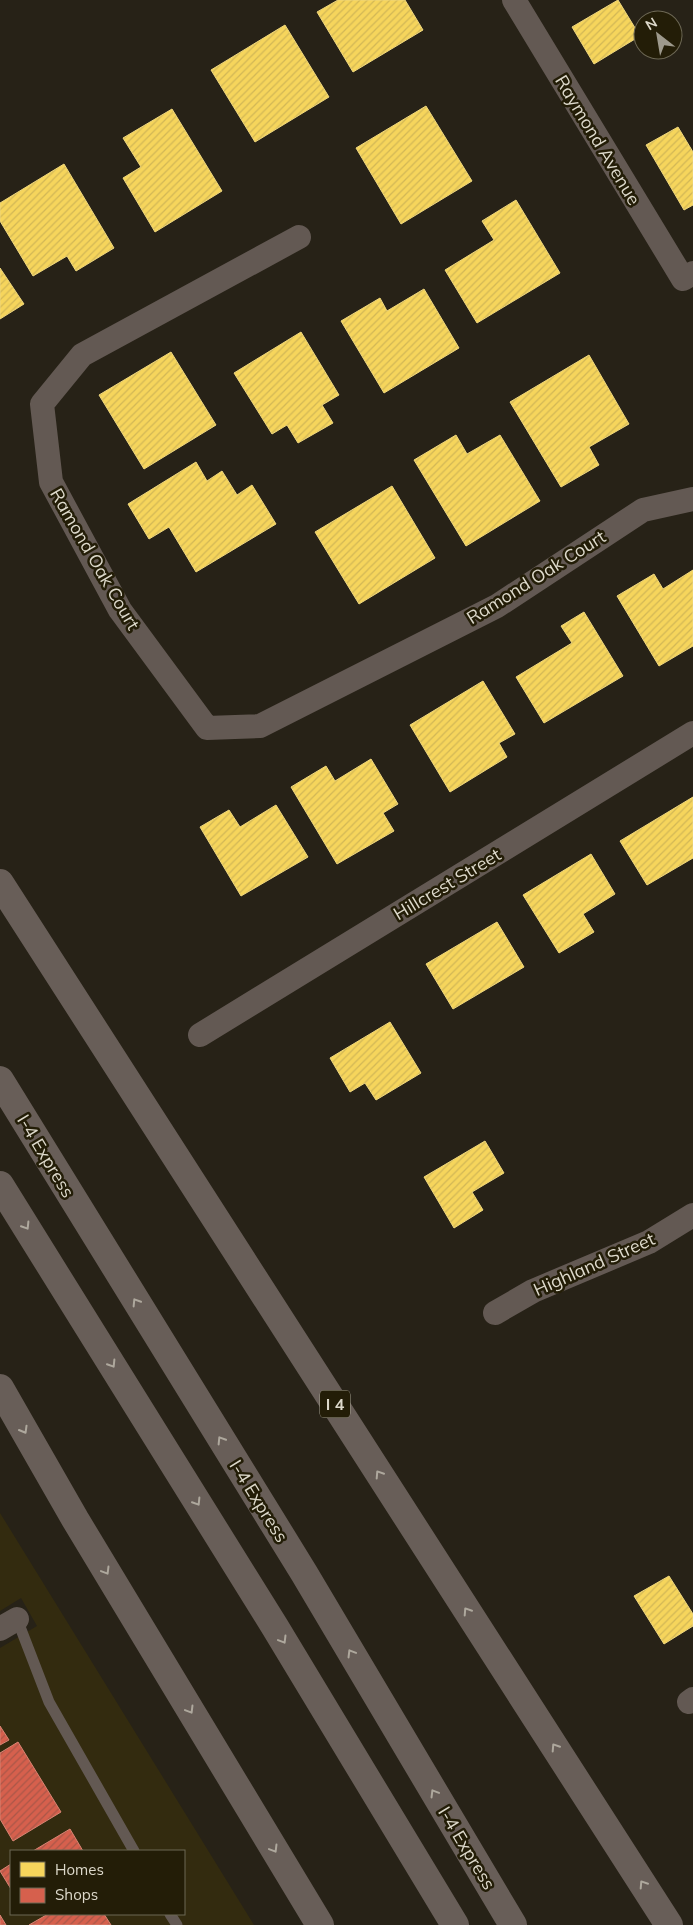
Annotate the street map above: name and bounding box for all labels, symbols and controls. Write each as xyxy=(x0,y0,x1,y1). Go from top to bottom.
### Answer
north arrow xyxy=(633,10,683,60)
text: N xyxy=(642,13,660,34)
street label: Raymond Avenue xyxy=(550,71,646,209)
street label: Ramond Oak Court xyxy=(45,484,145,634)
street label: Ramond Oak Court xyxy=(462,525,610,629)
street label: Hillcrest Street xyxy=(389,843,505,925)
street label: I-4 Express xyxy=(12,1110,80,1202)
one-way arrow xyxy=(19,1221,29,1230)
street label: Highland Street xyxy=(530,1227,658,1301)
one-way arrow xyxy=(133,1298,142,1307)
one-way arrow xyxy=(105,1359,115,1368)
road number: I 4 xyxy=(320,1390,350,1418)
one-way arrow xyxy=(18,1425,28,1434)
one-way arrow xyxy=(218,1436,228,1445)
street label: I-4 Express xyxy=(225,1455,293,1547)
one-way arrow xyxy=(376,1470,386,1479)
one-way arrow xyxy=(191,1497,201,1506)
one-way arrow xyxy=(100,1565,110,1574)
one-way arrow xyxy=(464,1607,473,1616)
one-way arrow xyxy=(277,1635,287,1644)
one-way arrow xyxy=(348,1650,358,1659)
one-way arrow xyxy=(184,1704,194,1713)
one-way arrow xyxy=(552,1744,561,1753)
one-way arrow xyxy=(431,1789,441,1798)
street label: I-4 Express xyxy=(433,1802,501,1894)
one-way arrow xyxy=(268,1843,278,1852)
legend xyxy=(10,1850,185,1915)
text: Homes xyxy=(55,1860,104,1879)
one-way arrow xyxy=(639,1880,649,1889)
text: Shops xyxy=(55,1885,98,1904)

